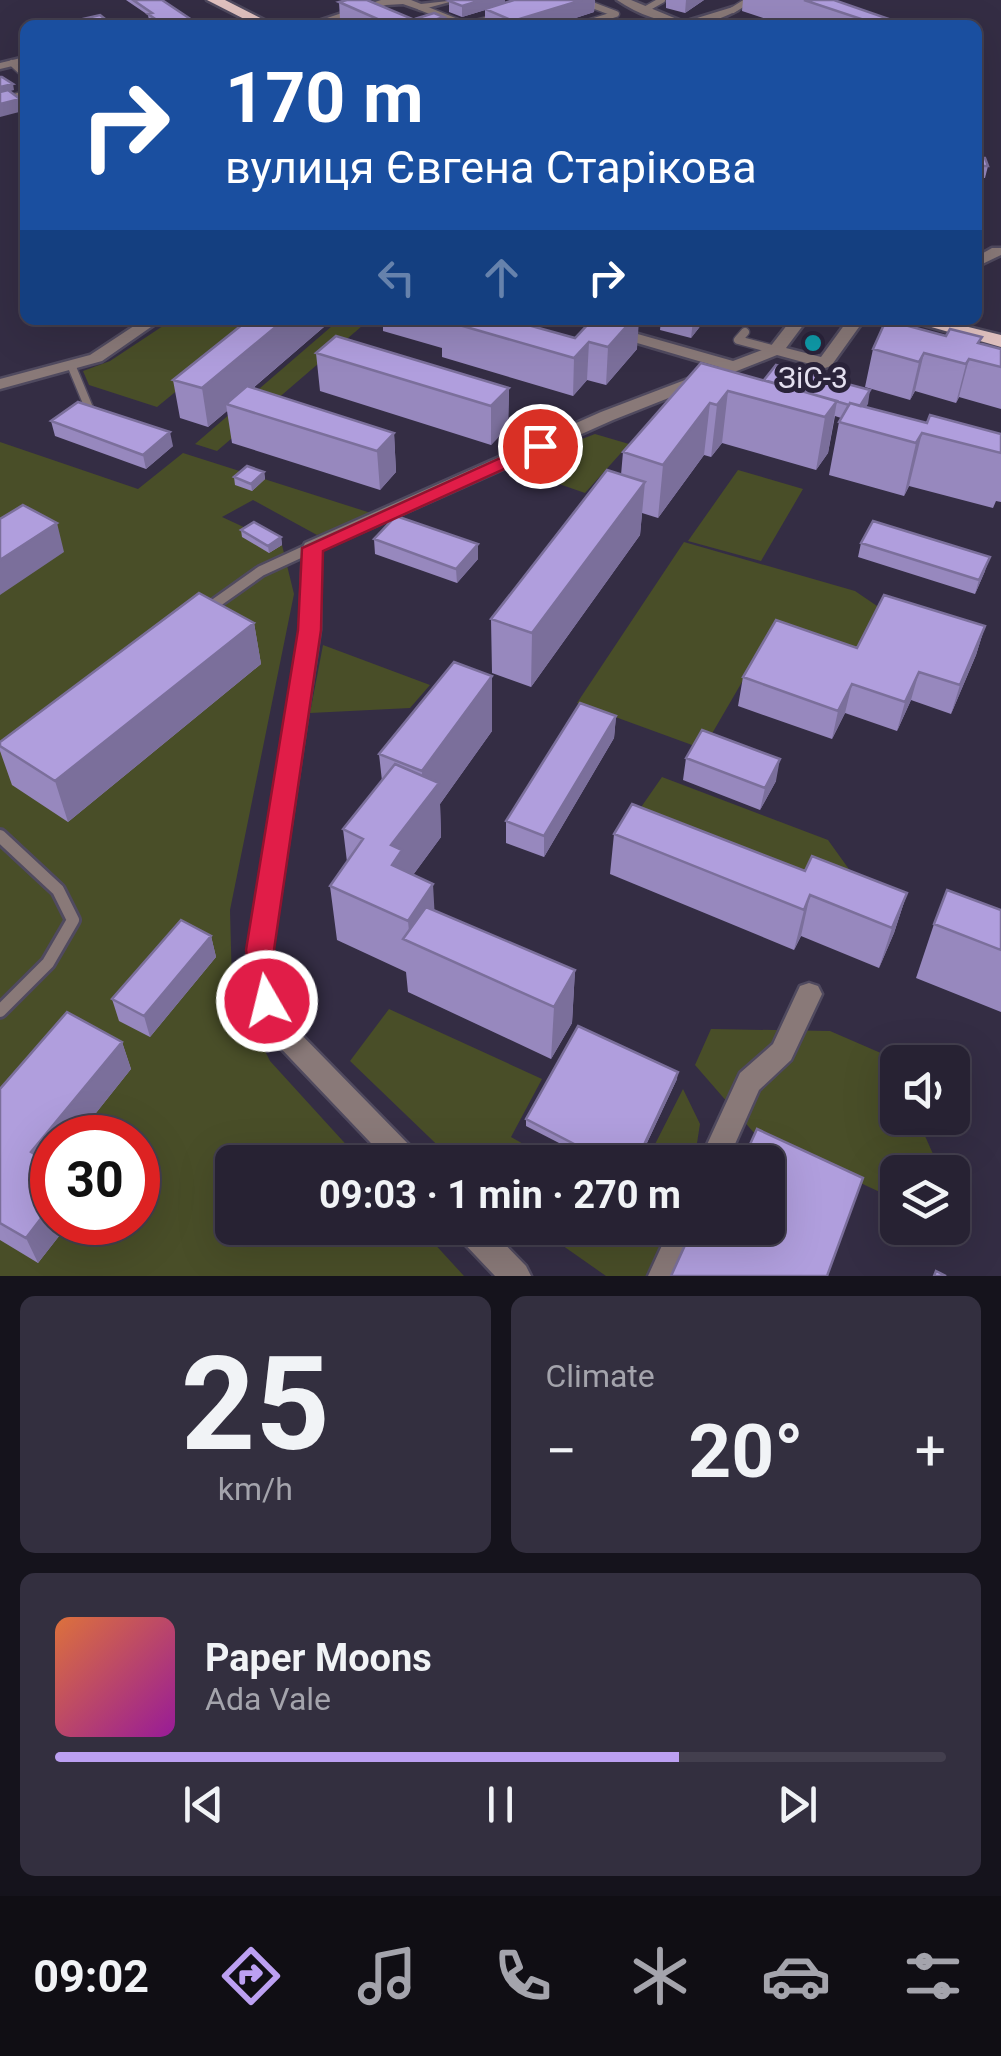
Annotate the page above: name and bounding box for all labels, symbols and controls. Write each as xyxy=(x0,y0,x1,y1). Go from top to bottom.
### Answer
text: 170 m xyxy=(225,57,424,139)
icon: right xyxy=(60,60,190,190)
text: вулиця Євгена Старікова xyxy=(225,141,757,194)
icon: left xyxy=(369,250,424,305)
icon: ahead xyxy=(474,250,529,305)
icon: right xyxy=(579,250,634,305)
marker: ЗіС-3 xyxy=(802,332,824,354)
place label: ЗіС-3 xyxy=(778,360,848,395)
pin xyxy=(498,404,583,489)
icon: arrive xyxy=(513,419,568,474)
position arrow xyxy=(215,949,319,1053)
map controls xyxy=(880,1045,970,1245)
button: sound xyxy=(880,1045,970,1135)
speed limit sign: 30 xyxy=(30,1115,160,1245)
button: layers xyxy=(880,1155,970,1245)
text: 09:03 · 1 min · 270 m xyxy=(319,1173,681,1217)
text: 25 xyxy=(181,1328,330,1481)
text: Climate xyxy=(546,1357,655,1395)
text: 20° xyxy=(688,1407,804,1495)
text: − xyxy=(546,1419,577,1483)
text: + xyxy=(915,1419,946,1483)
text: km/h xyxy=(218,1470,293,1508)
text: Paper Moons xyxy=(205,1636,432,1680)
text: Ada Vale xyxy=(205,1680,331,1718)
icon: previous xyxy=(176,1777,231,1832)
icon: pause xyxy=(473,1777,528,1832)
icon: next xyxy=(770,1777,825,1832)
icon: directions xyxy=(216,1941,286,2011)
icon: music xyxy=(352,1941,422,2011)
icon: phone xyxy=(488,1941,558,2011)
icon: climate xyxy=(625,1941,695,2011)
icon: car xyxy=(761,1941,831,2011)
icon: filters xyxy=(898,1941,968,2011)
text: 09:02 xyxy=(33,1950,149,2003)

